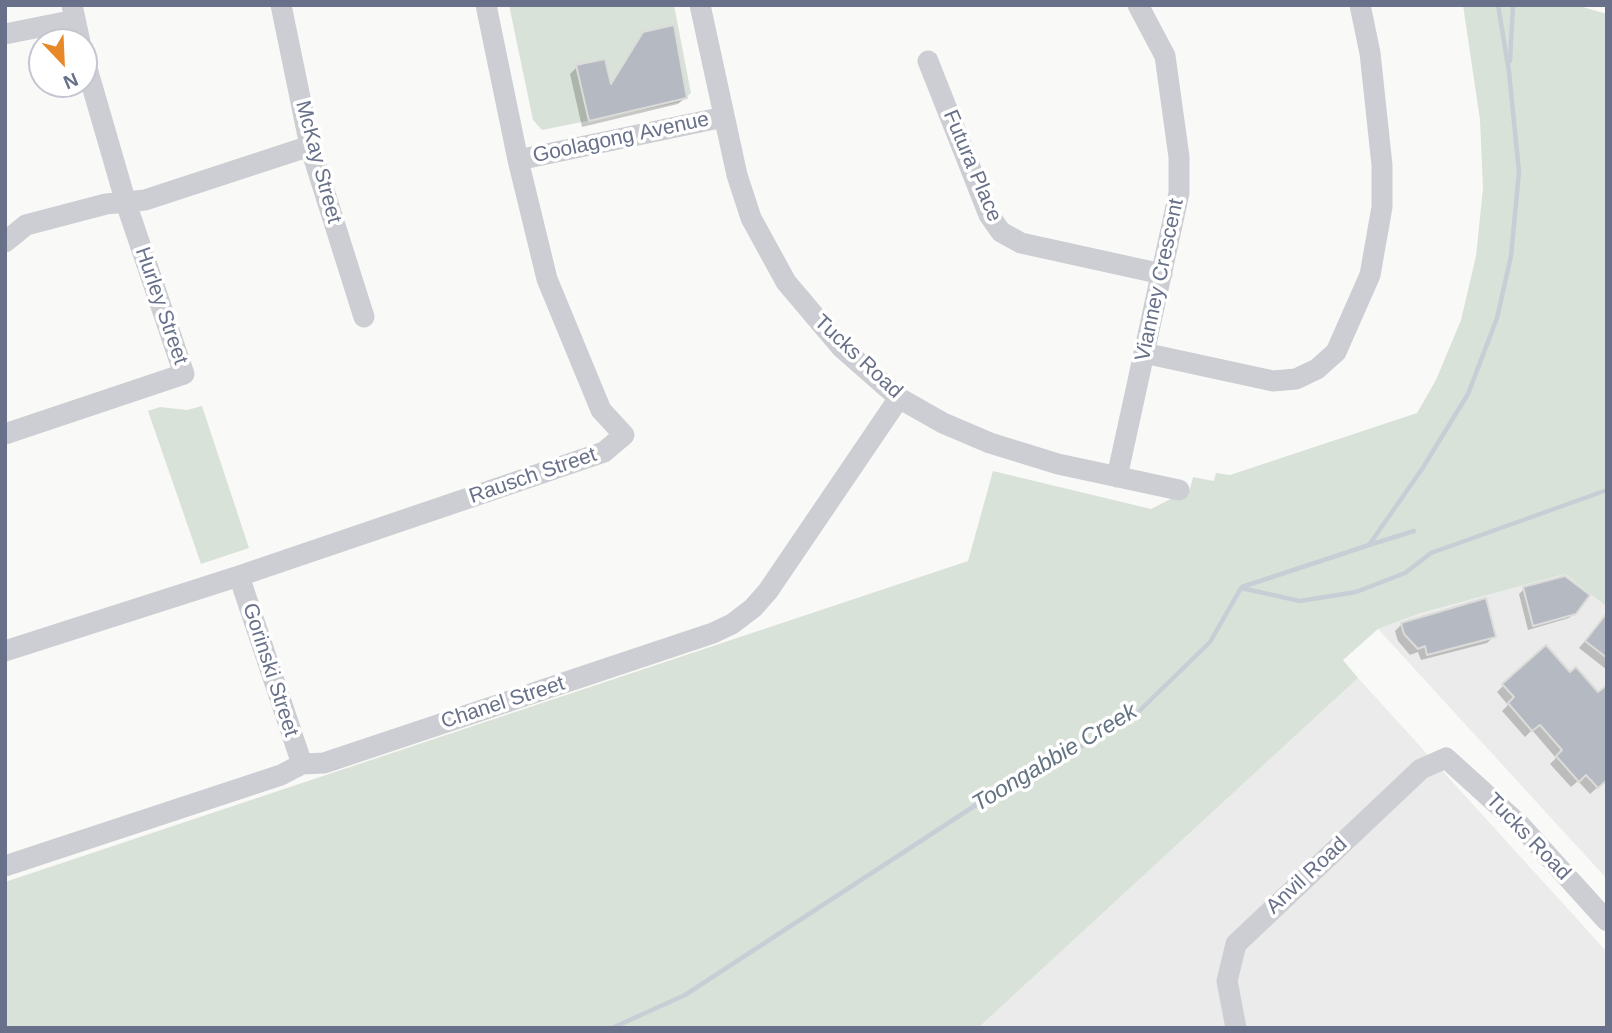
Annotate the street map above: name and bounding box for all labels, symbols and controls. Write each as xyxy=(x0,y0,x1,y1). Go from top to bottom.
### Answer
north arrow xyxy=(28,28,98,98)
text: N xyxy=(60,69,81,93)
street label: McKay Street xyxy=(290,98,346,226)
street label: Futura Place xyxy=(937,106,1007,226)
street label: Goolagong Avenue xyxy=(531,107,711,169)
street label: Vianney Crescent xyxy=(1130,196,1190,364)
street label: Hurley Street xyxy=(129,244,193,368)
street label: Tucks Road xyxy=(809,310,907,404)
street label: Rausch Street xyxy=(466,442,600,510)
street label: Gorinski Street xyxy=(237,600,303,740)
street label: Chanel Street xyxy=(438,671,568,735)
water label: Toongabbie Creek xyxy=(968,698,1142,818)
street label: Tucks Road xyxy=(1480,788,1576,886)
street label: Anvil Road xyxy=(1261,832,1353,920)

